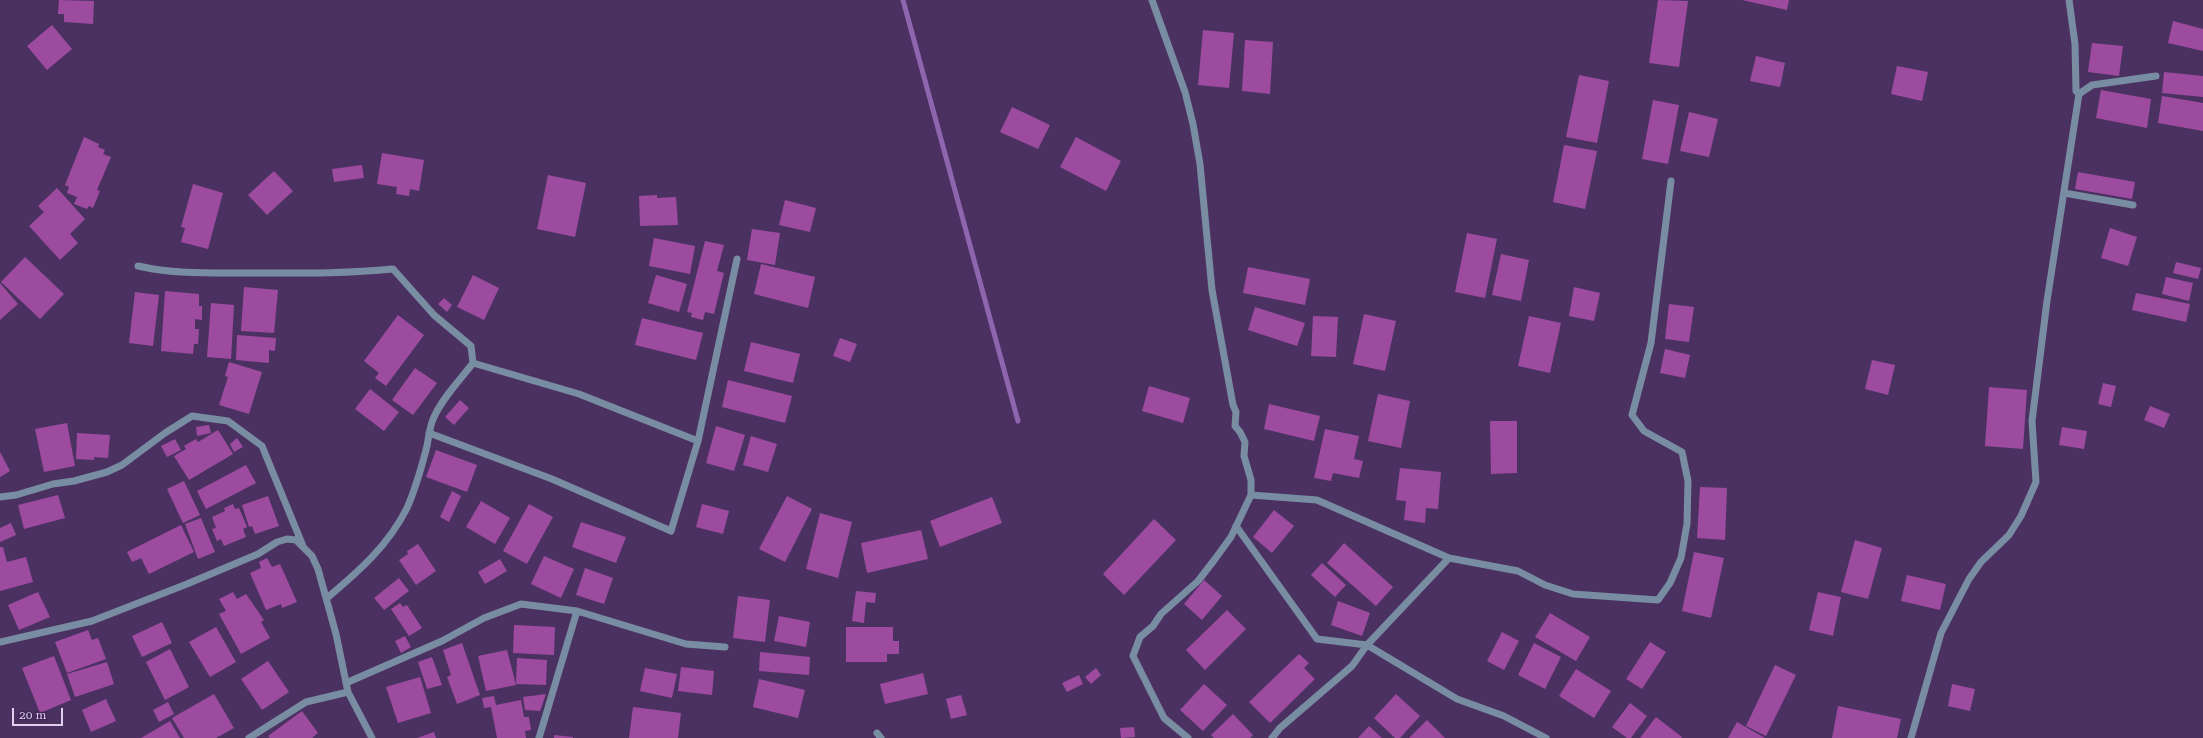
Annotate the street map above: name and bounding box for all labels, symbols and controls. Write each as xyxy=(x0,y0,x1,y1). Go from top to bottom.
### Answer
scale bar xyxy=(14,700,65,726)
text: 20 m xyxy=(19,708,46,722)

